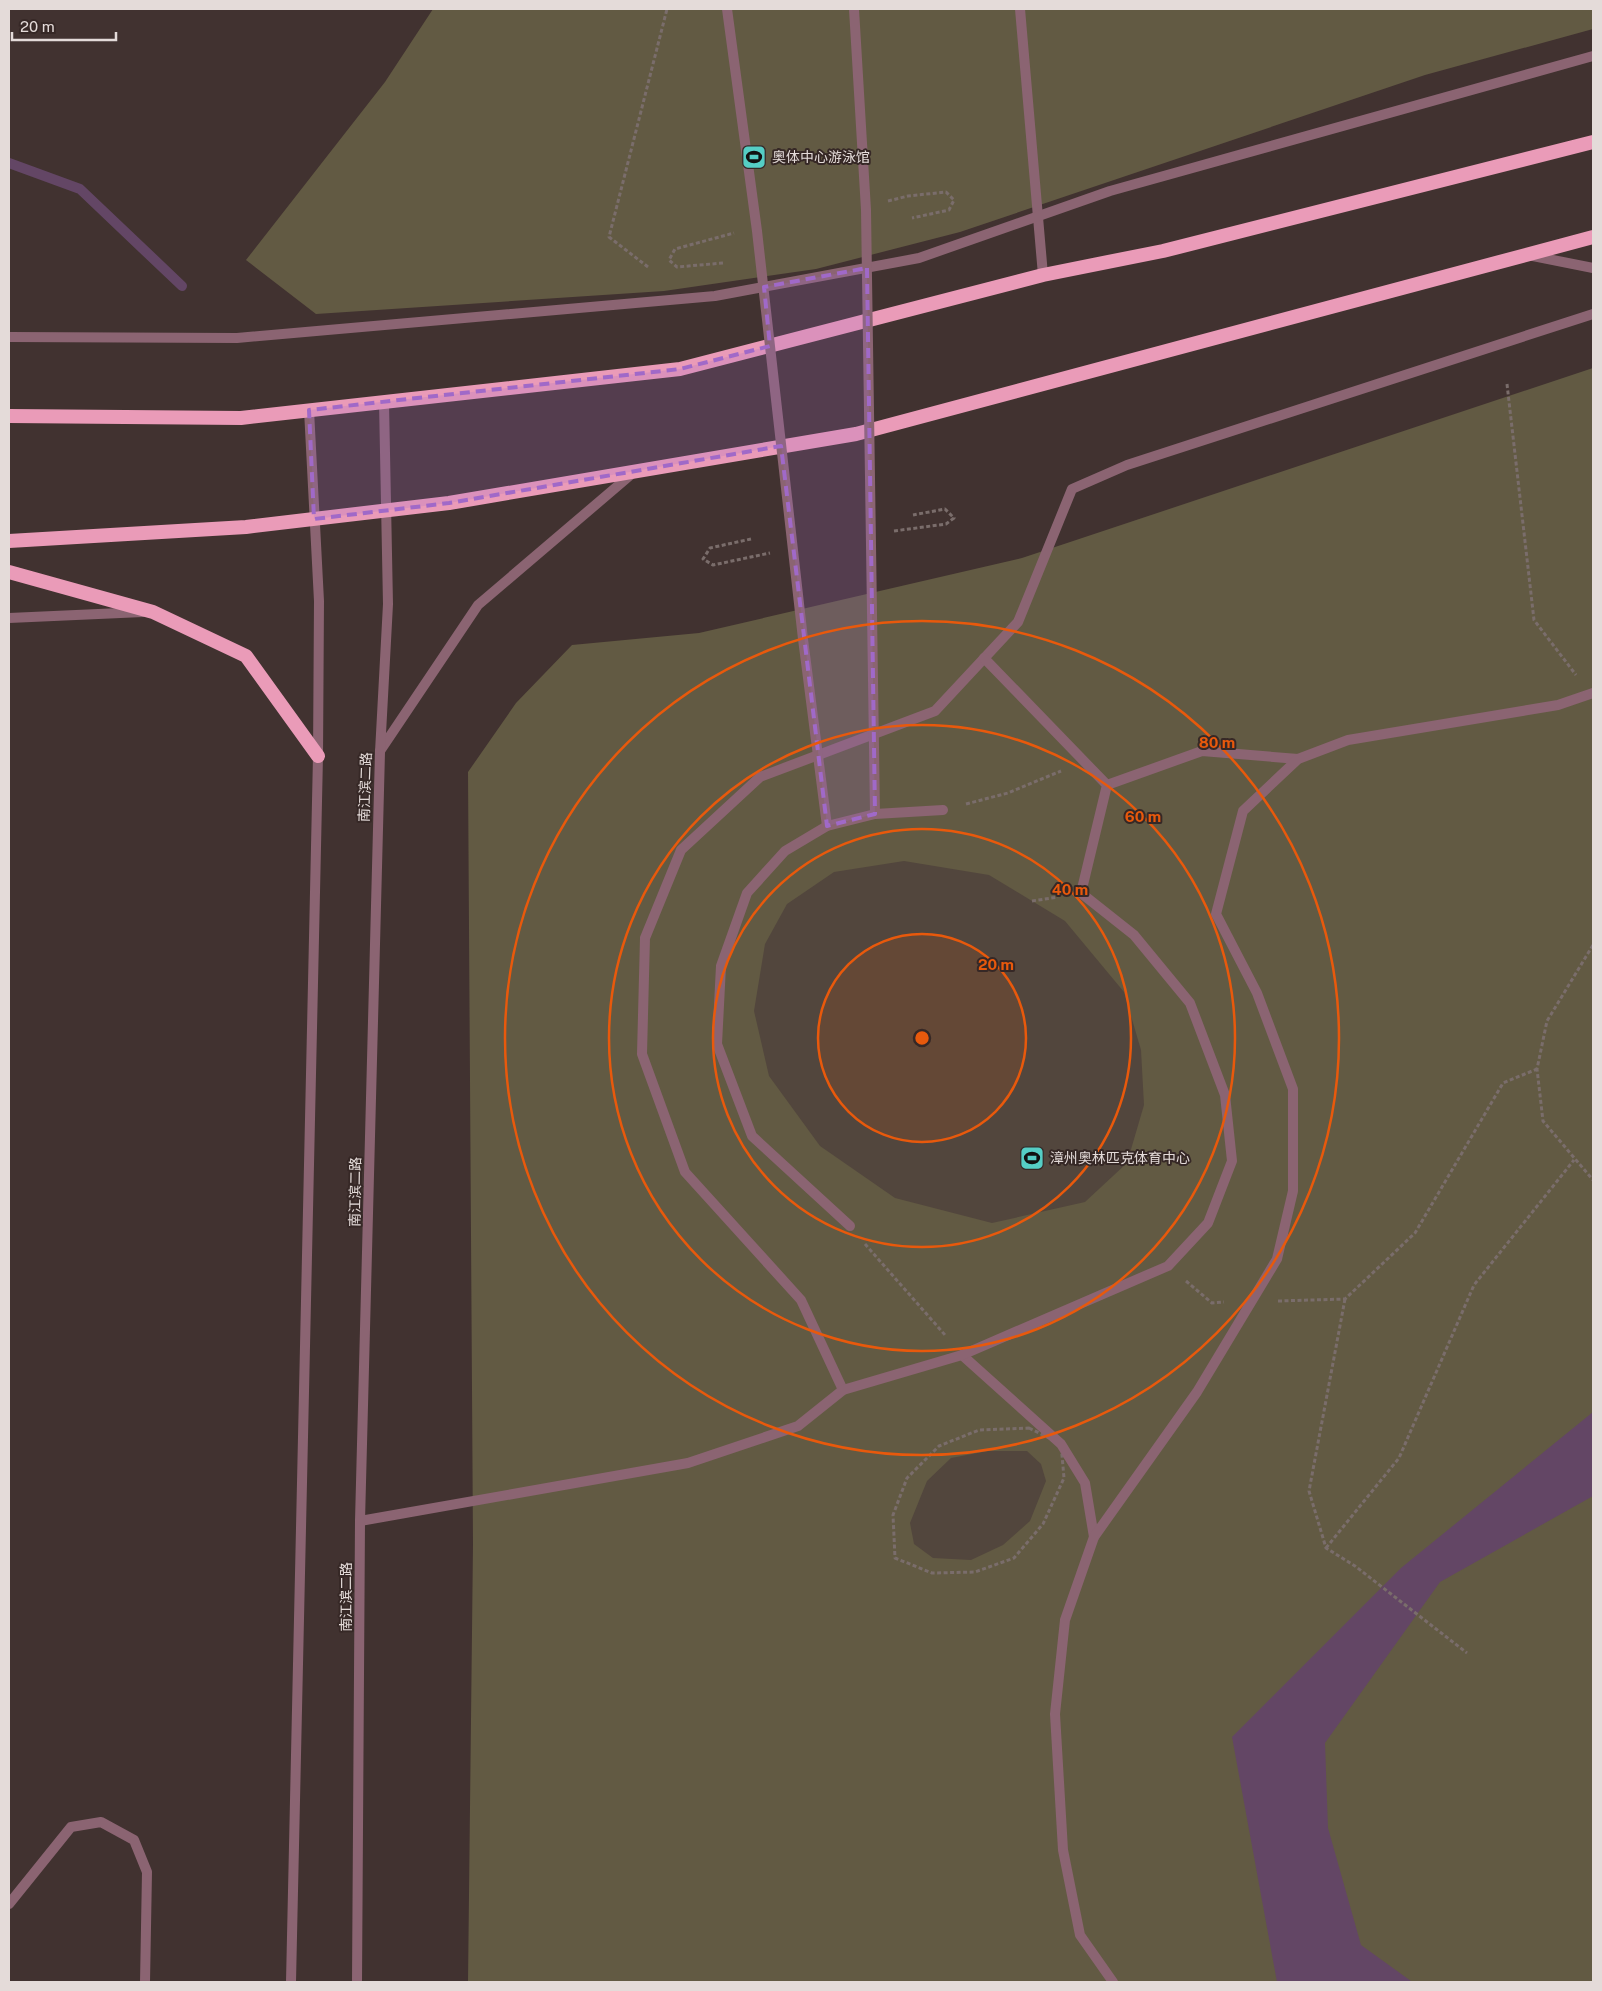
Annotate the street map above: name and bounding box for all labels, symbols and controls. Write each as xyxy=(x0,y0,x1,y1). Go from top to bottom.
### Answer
scale bar xyxy=(12,10,116,42)
text: 20 m xyxy=(20,18,55,35)
sports icon: 奥体中心游泳馆 xyxy=(741,144,767,170)
place label: 奥体中心游泳馆 xyxy=(772,149,870,165)
text: 80 m xyxy=(1199,734,1235,751)
street label: 南江滨二路 xyxy=(356,752,374,822)
text: 60 m xyxy=(1125,808,1161,825)
text: 40 m xyxy=(1052,881,1088,898)
text: 20 m xyxy=(978,956,1014,973)
centre of rings xyxy=(913,1029,931,1047)
sports icon: 漳州奥林匹克体育中心 xyxy=(1019,1145,1045,1171)
place label: 漳州奥林匹克体育中心 xyxy=(1050,1150,1190,1166)
street label: 南江滨二路 xyxy=(346,1157,364,1227)
street label: 南江滨二路 xyxy=(338,1562,354,1632)

